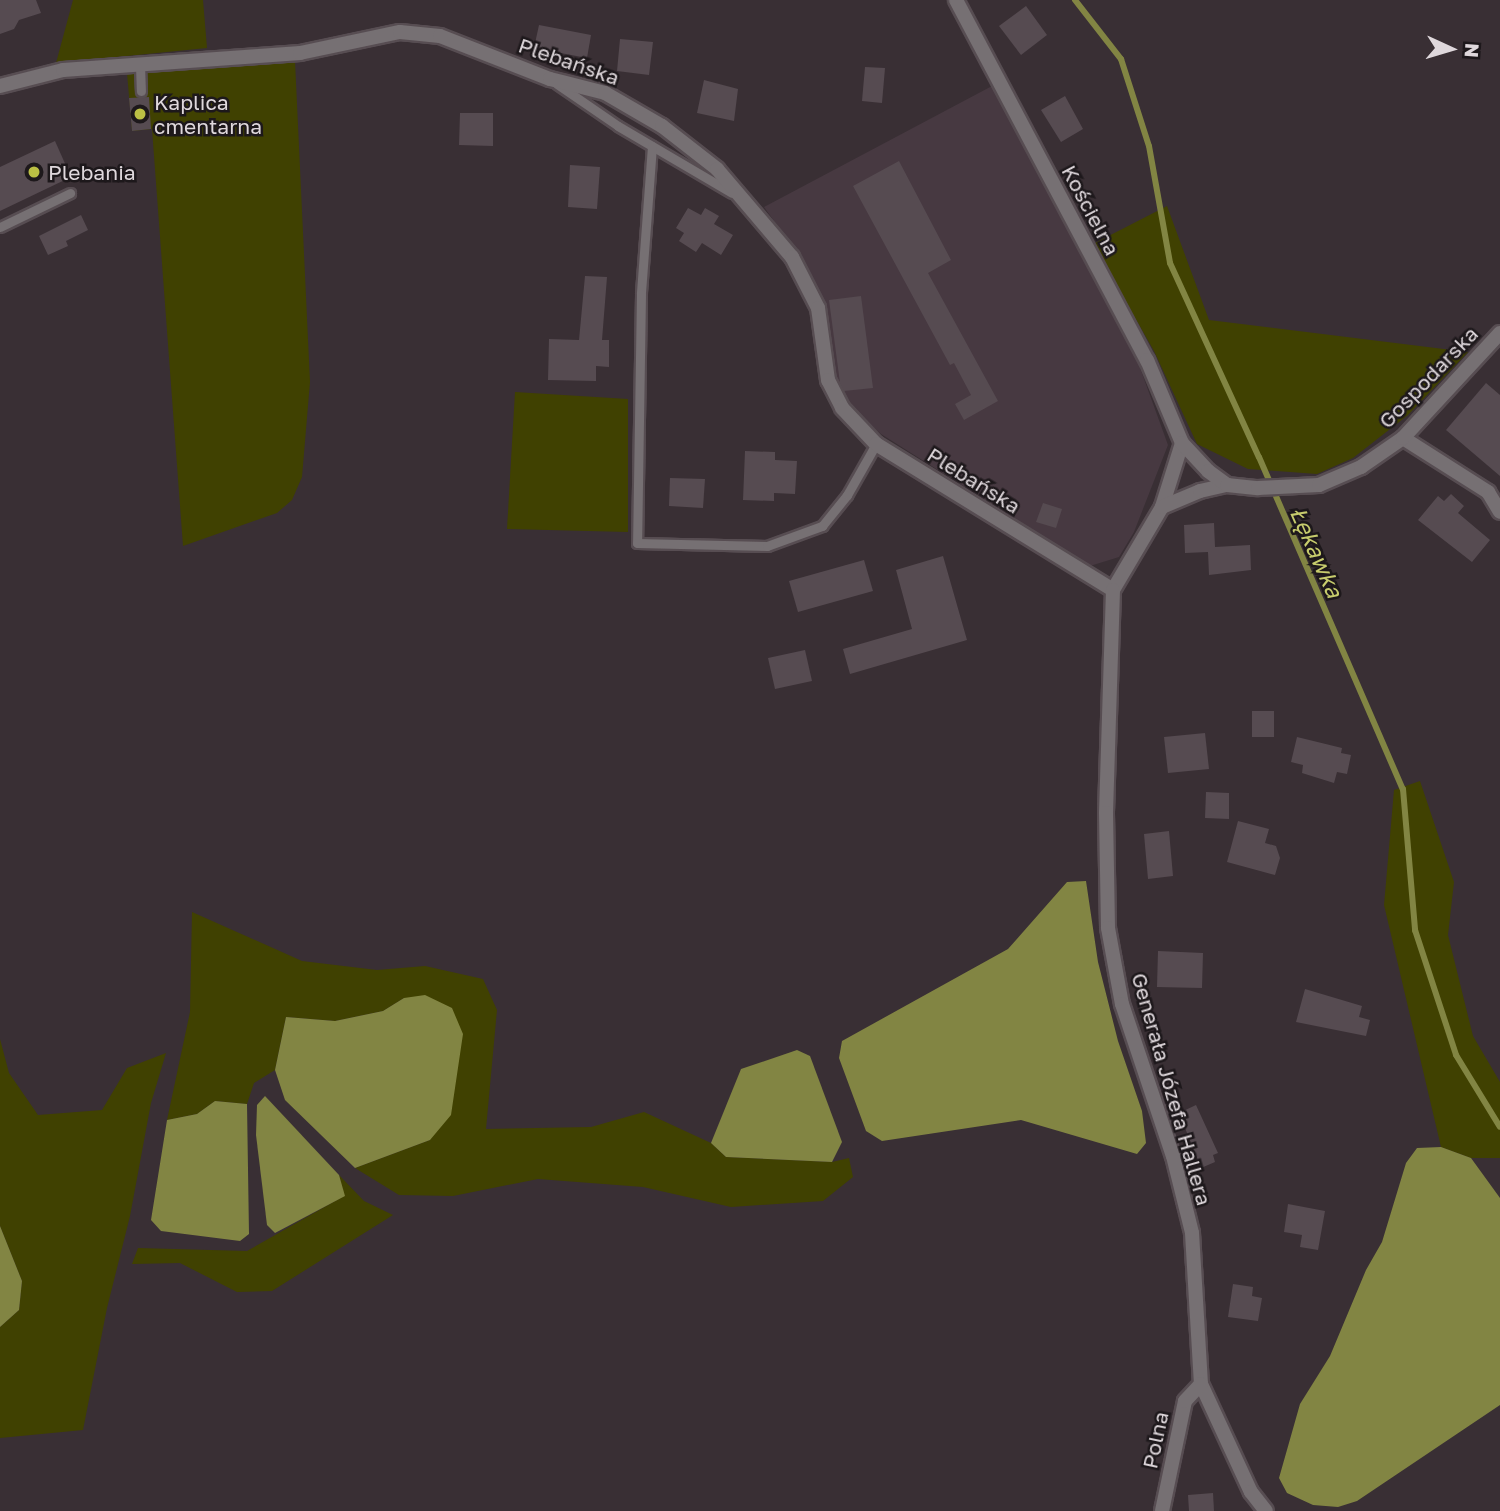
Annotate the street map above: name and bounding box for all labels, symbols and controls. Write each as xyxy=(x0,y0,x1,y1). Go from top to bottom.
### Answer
north arrow xyxy=(1416,14,1486,84)
street label: Plebańska xyxy=(515,32,623,90)
text: N xyxy=(1460,42,1484,59)
place label: Kaplica cmentarna xyxy=(154,89,262,139)
marker: Kaplica cmentarna xyxy=(132,106,148,122)
place label: Plebania xyxy=(48,159,136,185)
street label: Kościelna xyxy=(1057,161,1125,259)
marker: Plebania xyxy=(26,164,42,180)
street label: Gospodarska xyxy=(1373,321,1483,433)
street label: Plebańska xyxy=(923,442,1025,518)
water label: Łękawka xyxy=(1285,502,1349,602)
street label: Generała Józefa Hallera xyxy=(1127,970,1217,1208)
street label: Polna xyxy=(1137,1409,1173,1471)

